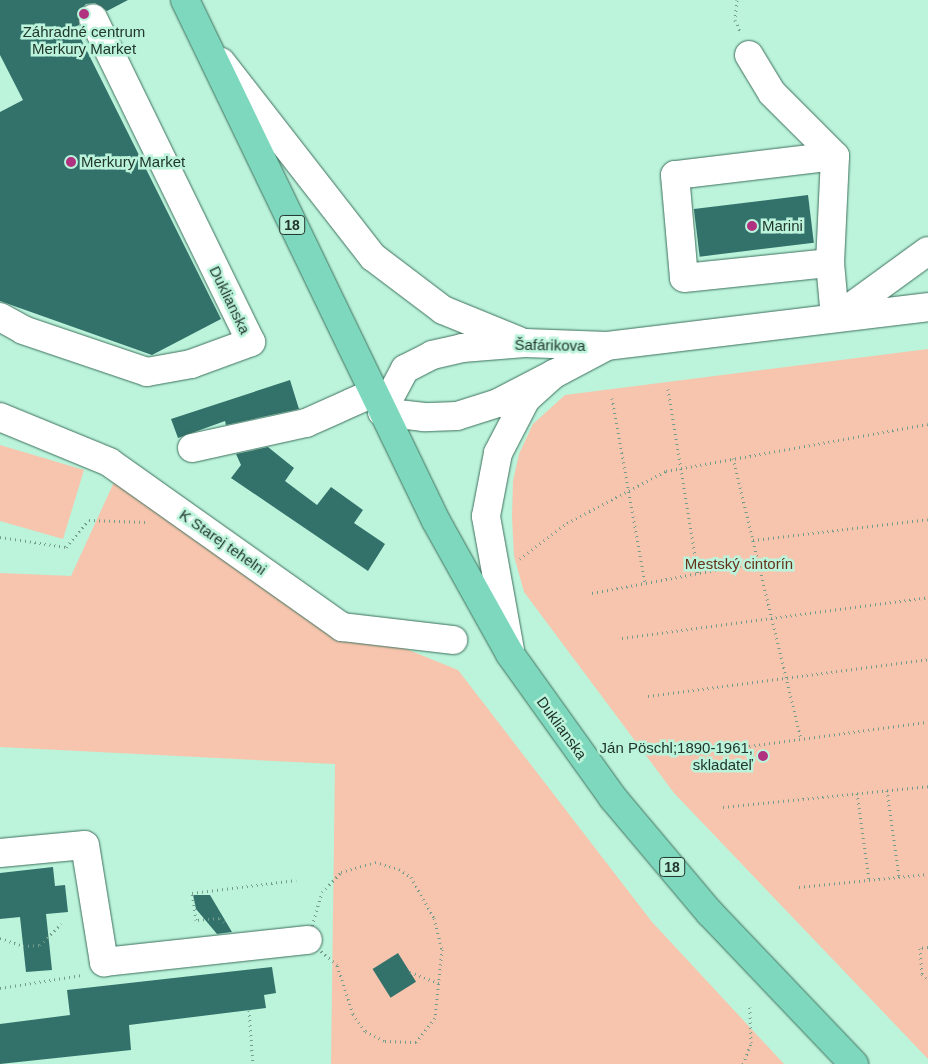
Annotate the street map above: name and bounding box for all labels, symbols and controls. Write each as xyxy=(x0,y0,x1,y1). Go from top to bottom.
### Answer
marker: Záhradné centrum Merkury Market xyxy=(78,8,90,20)
place label: Záhradné centrum Merkury Market xyxy=(23,22,145,57)
place label: Merkury Market xyxy=(81,153,185,171)
marker: Merkury Market xyxy=(65,156,77,168)
road number: 18 xyxy=(278,214,306,236)
place label: Marini xyxy=(762,217,803,235)
marker: Marini xyxy=(746,220,758,232)
street label: Duklianska xyxy=(206,263,254,337)
street label: Šafárikova xyxy=(514,335,586,355)
street label: K Starej tehelni xyxy=(176,505,270,579)
park label: Mestský cintorín xyxy=(685,555,793,573)
street label: Duklianska xyxy=(533,693,591,763)
place label: Ján Pöschl;1890-1961, skladateľ xyxy=(600,738,753,773)
marker: Ján Pöschl;1890-1961, skladateľ xyxy=(757,750,769,762)
road number: 18 xyxy=(658,856,686,879)

